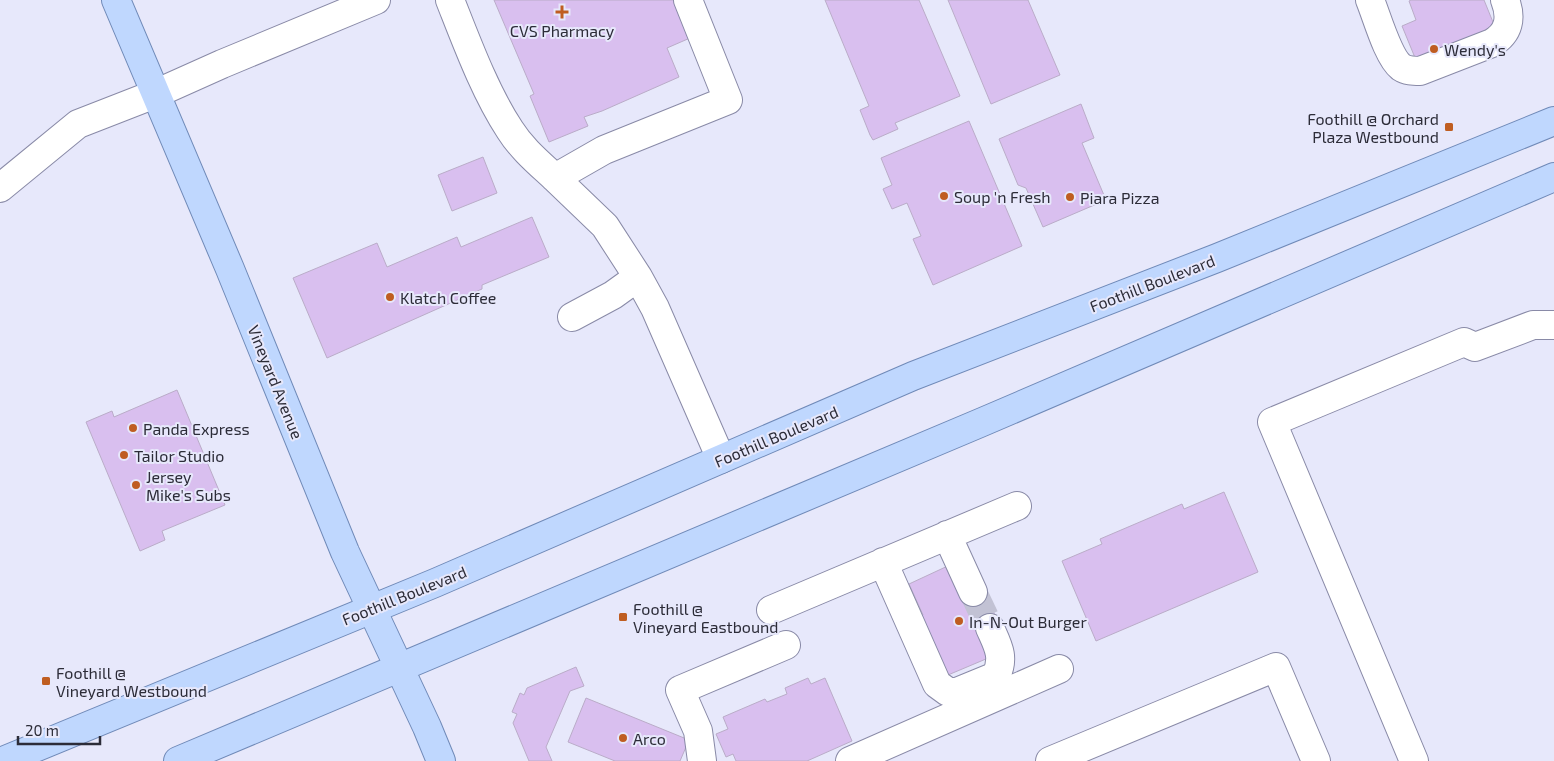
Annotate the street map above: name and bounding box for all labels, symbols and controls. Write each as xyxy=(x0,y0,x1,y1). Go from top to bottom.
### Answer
marker: CVS Pharmacy xyxy=(556,6,568,18)
place label: CVS Pharmacy xyxy=(510,21,615,40)
place label: Wendy's xyxy=(1444,40,1506,59)
marker: Wendy's xyxy=(1428,43,1440,55)
place label: Foothill @ Orchard Plaza Westbound xyxy=(1307,109,1439,146)
marker: Foothill @ Orchard Plaza Westbound xyxy=(1443,121,1455,133)
place label: Soup 'n Fresh xyxy=(954,187,1051,206)
place label: Piara Pizza xyxy=(1080,188,1159,207)
marker: Soup 'n Fresh xyxy=(938,190,950,202)
marker: Piara Pizza xyxy=(1064,191,1076,203)
street label: Foothill Boulevard xyxy=(1087,250,1217,316)
place label: Klatch Coffee xyxy=(400,288,496,307)
marker: Klatch Coffee xyxy=(384,291,396,303)
street label: Vineyard Avenue xyxy=(245,322,307,442)
street label: Foothill Boulevard xyxy=(711,401,841,471)
place label: Panda Express xyxy=(143,419,250,438)
marker: Panda Express xyxy=(127,422,139,434)
place label: Tailor Studio xyxy=(134,446,224,465)
marker: Tailor Studio xyxy=(118,449,130,461)
place label: Jersey Mike's Subs xyxy=(146,467,231,504)
marker: Jersey Mike's Subs xyxy=(130,479,142,491)
street label: Foothill Boulevard xyxy=(339,561,469,629)
place label: Foothill @ Vineyard Eastbound xyxy=(633,599,778,636)
marker: Foothill @ Vineyard Eastbound xyxy=(617,611,629,623)
place label: In-N-Out Burger xyxy=(969,612,1087,631)
marker: In-N-Out Burger xyxy=(953,615,965,627)
place label: Foothill @ Vineyard Westbound xyxy=(56,663,207,700)
marker: Foothill @ Vineyard Westbound xyxy=(40,675,52,687)
scale bar xyxy=(18,714,100,746)
text: 20 m xyxy=(25,721,59,739)
place label: Arco xyxy=(633,729,666,748)
marker: Arco xyxy=(617,732,629,744)

